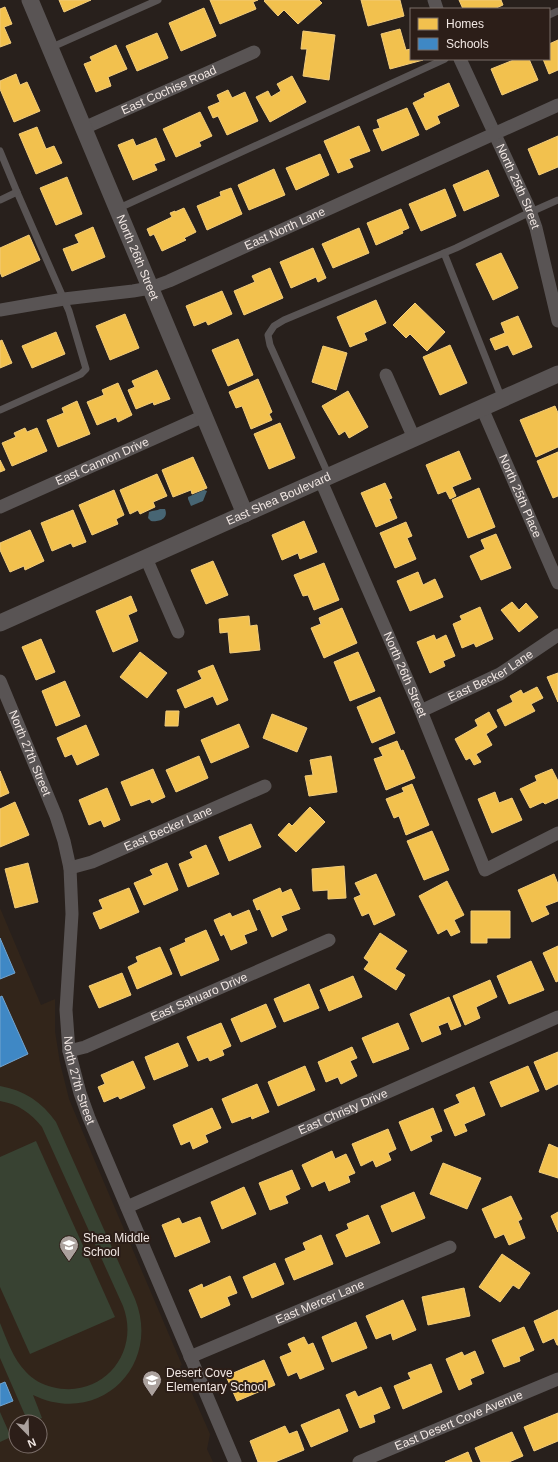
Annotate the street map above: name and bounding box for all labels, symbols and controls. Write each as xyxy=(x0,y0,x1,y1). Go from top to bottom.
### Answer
legend xyxy=(410,8,550,60)
text: Homes xyxy=(446,17,484,31)
text: Schools xyxy=(446,37,489,51)
street label: East Cochise Road xyxy=(119,63,219,117)
street label: North 25th Street xyxy=(493,142,543,231)
street label: East North Lane xyxy=(242,204,328,253)
street label: North 26th Street xyxy=(114,212,162,303)
street label: East Cannon Drive xyxy=(53,434,151,488)
street label: North 25th Place xyxy=(496,452,545,540)
street label: East Shea Boulevard xyxy=(224,469,333,528)
street label: North 26th Street xyxy=(380,630,430,720)
street label: East Becker Lane xyxy=(446,647,536,704)
street label: North 27th Street xyxy=(6,708,54,799)
street label: East Becker Lane xyxy=(122,803,215,854)
street label: East Sahuaro Drive xyxy=(148,970,250,1024)
street label: North 27th Street xyxy=(61,1035,98,1127)
street label: East Christy Drive xyxy=(296,1086,390,1138)
place label: Shea Middle School xyxy=(83,1231,150,1259)
school or university icon: Shea Middle School xyxy=(58,1234,80,1262)
street label: East Mercer Lane xyxy=(273,1277,367,1327)
place label: Desert Cove Elementary School xyxy=(166,1366,267,1394)
school or university icon: Desert Cove Elementary School xyxy=(141,1369,163,1397)
street label: East Desert Cove Avenue xyxy=(393,1387,525,1453)
north arrow xyxy=(8,1414,48,1454)
text: N xyxy=(26,1436,38,1450)

